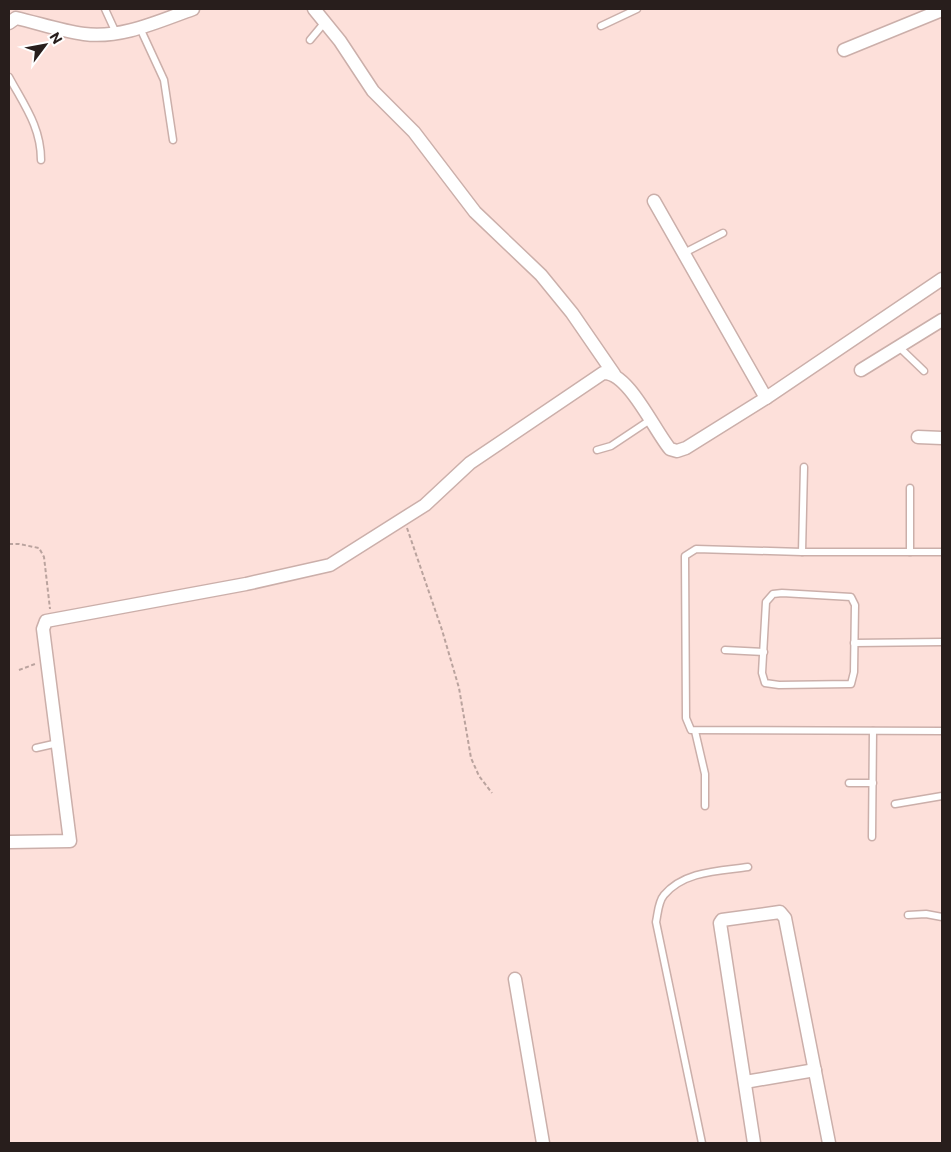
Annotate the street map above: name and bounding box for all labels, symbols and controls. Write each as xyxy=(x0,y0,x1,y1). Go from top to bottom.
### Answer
north arrow xyxy=(20,20,70,70)
text: N xyxy=(46,29,66,47)

